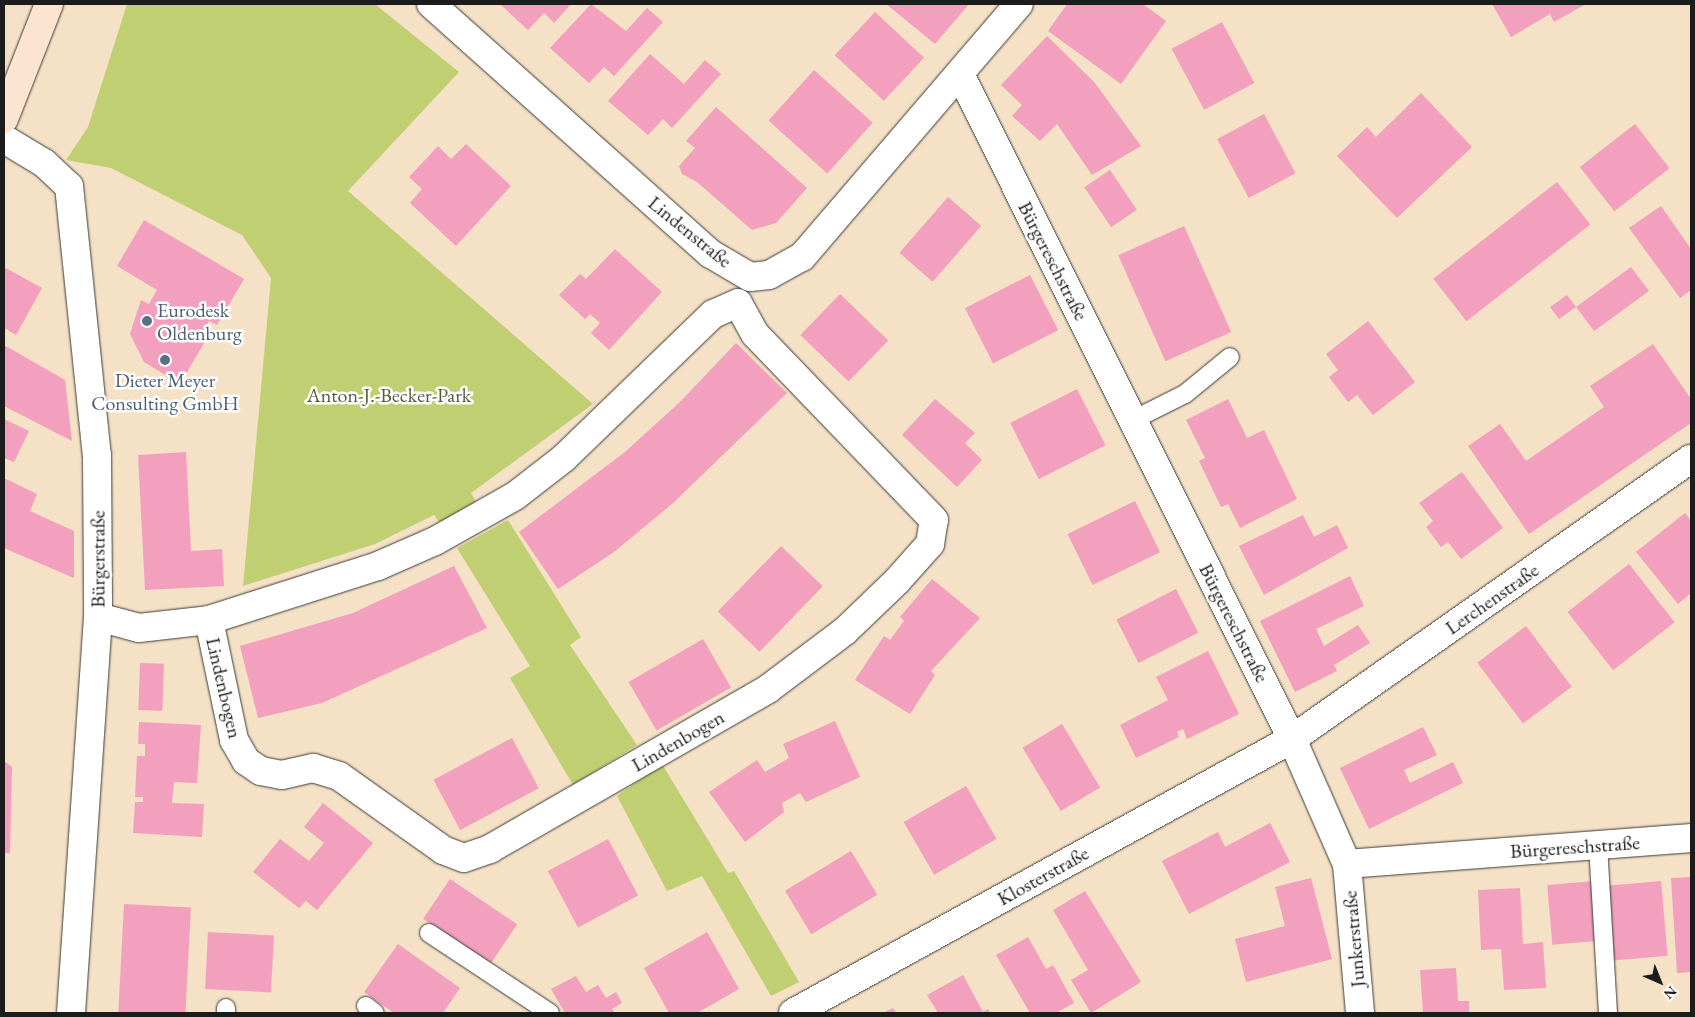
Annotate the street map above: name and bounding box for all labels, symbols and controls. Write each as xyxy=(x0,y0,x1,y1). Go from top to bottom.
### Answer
street label: Lindenstraße xyxy=(643,191,737,273)
street label: Bürgereschstraße xyxy=(1013,198,1093,324)
place label: Eurodesk Oldenburg xyxy=(157,298,242,345)
marker: Eurodesk Oldenburg xyxy=(141,315,153,327)
marker: Dieter Meyer Consulting GmbH xyxy=(159,354,171,366)
place label: Dieter Meyer Consulting GmbH xyxy=(91,368,239,415)
park label: Anton-J.-Becker-Park xyxy=(307,383,471,407)
street label: Bürgerstraße xyxy=(86,510,110,608)
street label: Lerchenstraße xyxy=(1441,558,1543,640)
street label: Bürgereschstraße xyxy=(1194,560,1274,686)
street label: Lindenbogen xyxy=(201,635,247,741)
street label: Lindenbogen xyxy=(627,705,729,777)
street label: Bürgereschstraße xyxy=(1509,830,1641,864)
street label: Klosterstraße xyxy=(993,841,1093,911)
street label: Junkerstraße xyxy=(1338,890,1370,988)
north arrow xyxy=(1635,957,1685,1007)
text: N xyxy=(1660,982,1681,1003)

